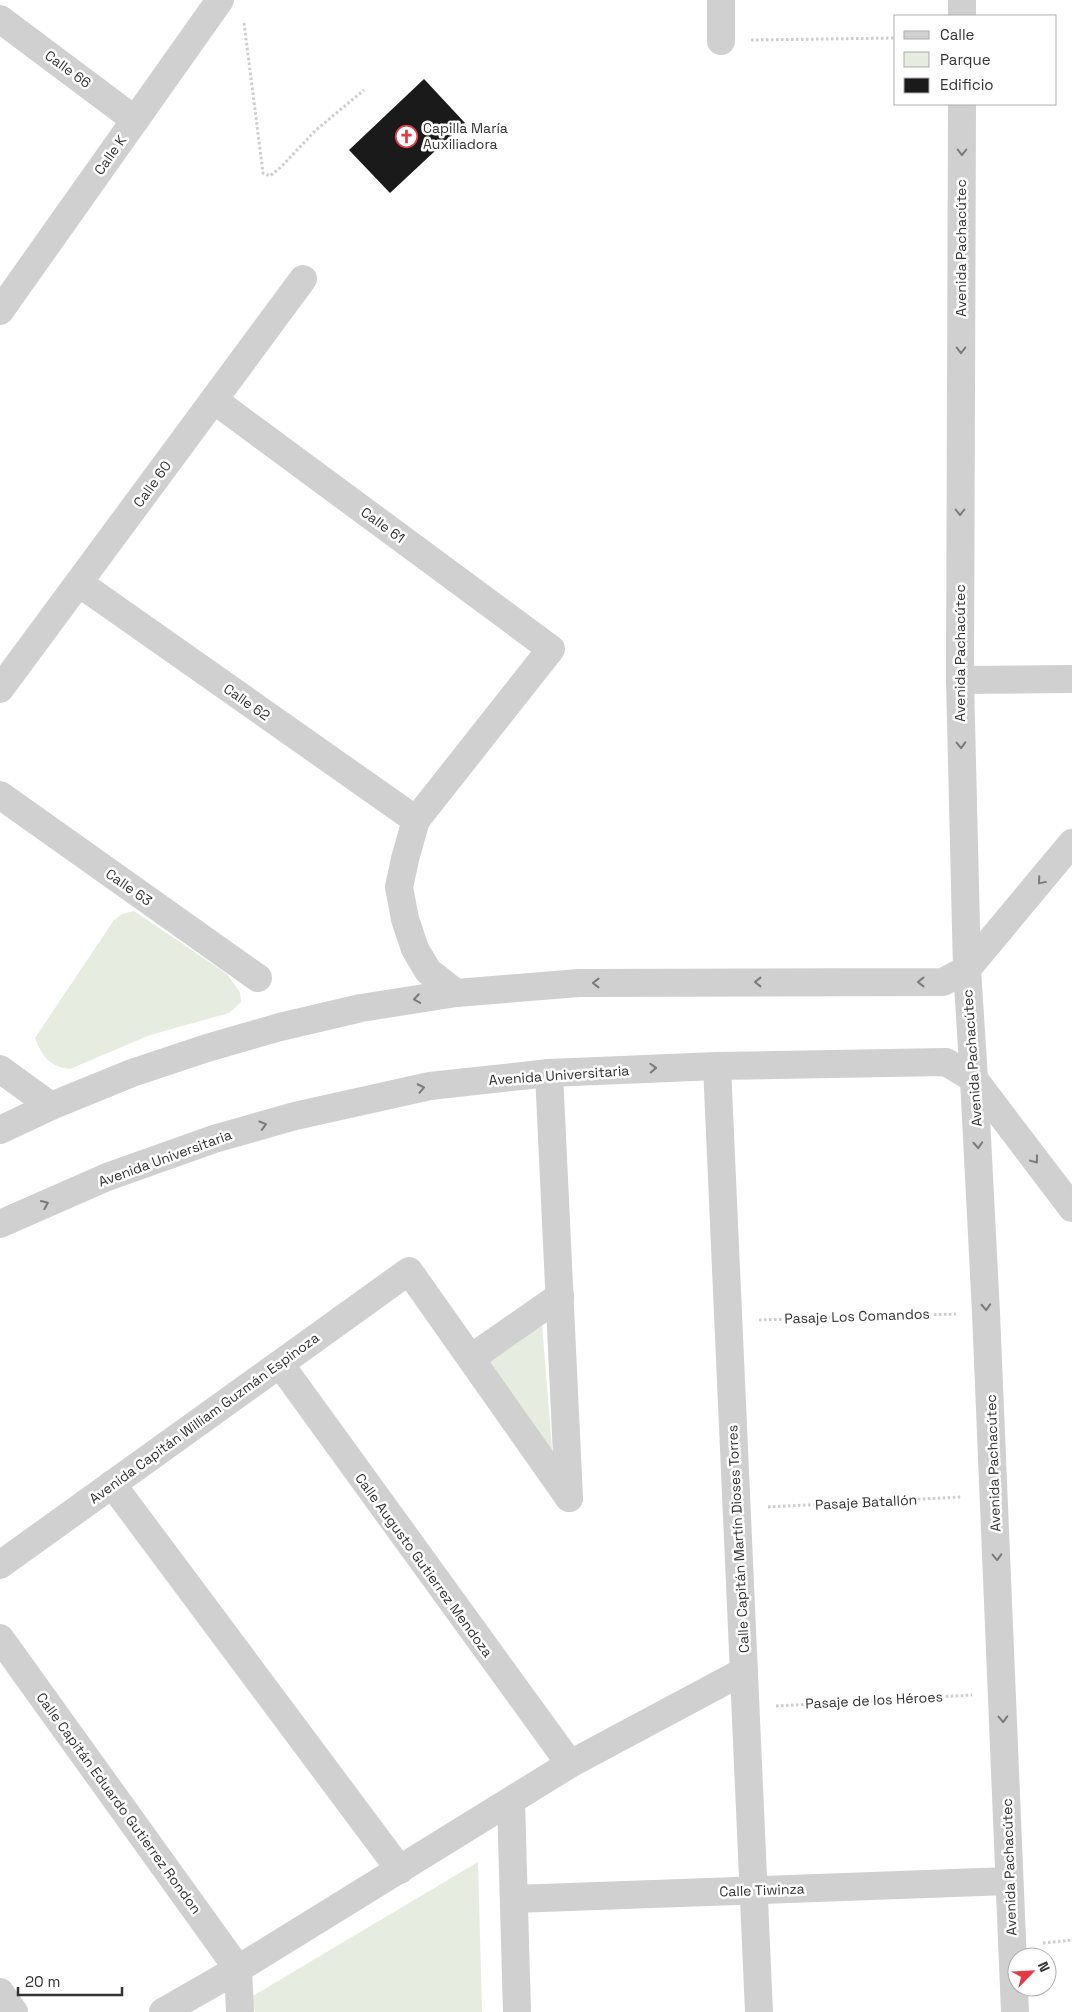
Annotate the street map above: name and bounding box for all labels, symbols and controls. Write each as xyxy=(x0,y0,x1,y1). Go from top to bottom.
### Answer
legend xyxy=(894,15,1057,105)
text: Calle xyxy=(940,25,975,44)
street label: Calle 66 xyxy=(41,46,95,92)
text: Parque xyxy=(940,50,991,69)
text: Edificio xyxy=(940,75,994,94)
place label: Capilla María Auxiliadora xyxy=(423,119,508,153)
church icon: Capilla María Auxiliadora xyxy=(395,124,419,148)
street label: Calle K xyxy=(90,131,130,178)
one-way arrow xyxy=(957,149,967,157)
street label: Avenida Pachacútec xyxy=(952,179,970,317)
one-way arrow xyxy=(956,346,966,354)
street label: Calle 60 xyxy=(129,457,175,511)
street label: Calle 61 xyxy=(357,503,409,547)
one-way arrow xyxy=(955,509,965,517)
street label: Avenida Pachacútec xyxy=(951,584,969,722)
street label: Calle 62 xyxy=(220,679,274,725)
one-way arrow xyxy=(956,742,966,749)
street label: Calle 63 xyxy=(102,864,156,910)
one-way arrow xyxy=(1037,875,1046,884)
one-way arrow xyxy=(754,977,762,987)
one-way arrow xyxy=(917,977,924,987)
one-way arrow xyxy=(592,978,600,988)
street label: Avenida Pachacútec xyxy=(958,989,986,1127)
one-way arrow xyxy=(413,994,421,1004)
street label: Avenida Universitaria xyxy=(488,1061,630,1089)
one-way arrow xyxy=(649,1063,657,1074)
one-way arrow xyxy=(417,1083,426,1094)
one-way arrow xyxy=(258,1120,267,1131)
street label: Avenida Universitaria xyxy=(96,1125,234,1191)
one-way arrow xyxy=(972,1141,983,1149)
one-way arrow xyxy=(1030,1154,1038,1163)
one-way arrow xyxy=(40,1200,49,1211)
one-way arrow xyxy=(980,1303,991,1311)
street label: Pasaje Los Comandos xyxy=(784,1304,930,1328)
street label: Avenida Capitán William Guzmán Espinoza xyxy=(86,1328,322,1508)
street label: Avenida Pachacútec xyxy=(982,1394,1004,1532)
street label: Calle Capitán Martín Dioses Torres xyxy=(723,1424,753,1654)
street label: Calle Augusto Gutierrez Mendoza xyxy=(351,1469,497,1661)
street label: Pasaje Batallón xyxy=(814,1490,918,1514)
one-way arrow xyxy=(991,1553,1002,1561)
street label: Pasaje de los Héroes xyxy=(805,1687,943,1713)
street label: Calle Capitán Eduardo Gutierrez Rondon xyxy=(33,1689,205,1917)
one-way arrow xyxy=(998,1716,1009,1724)
street label: Avenida Pachacútec xyxy=(998,1798,1020,1936)
street label: Calle Tiwinza xyxy=(719,1880,805,1900)
north arrow xyxy=(1007,1947,1057,1997)
text: N xyxy=(1034,1959,1054,1975)
scale bar xyxy=(18,1964,121,1996)
text: 20 m xyxy=(25,1972,60,1991)

